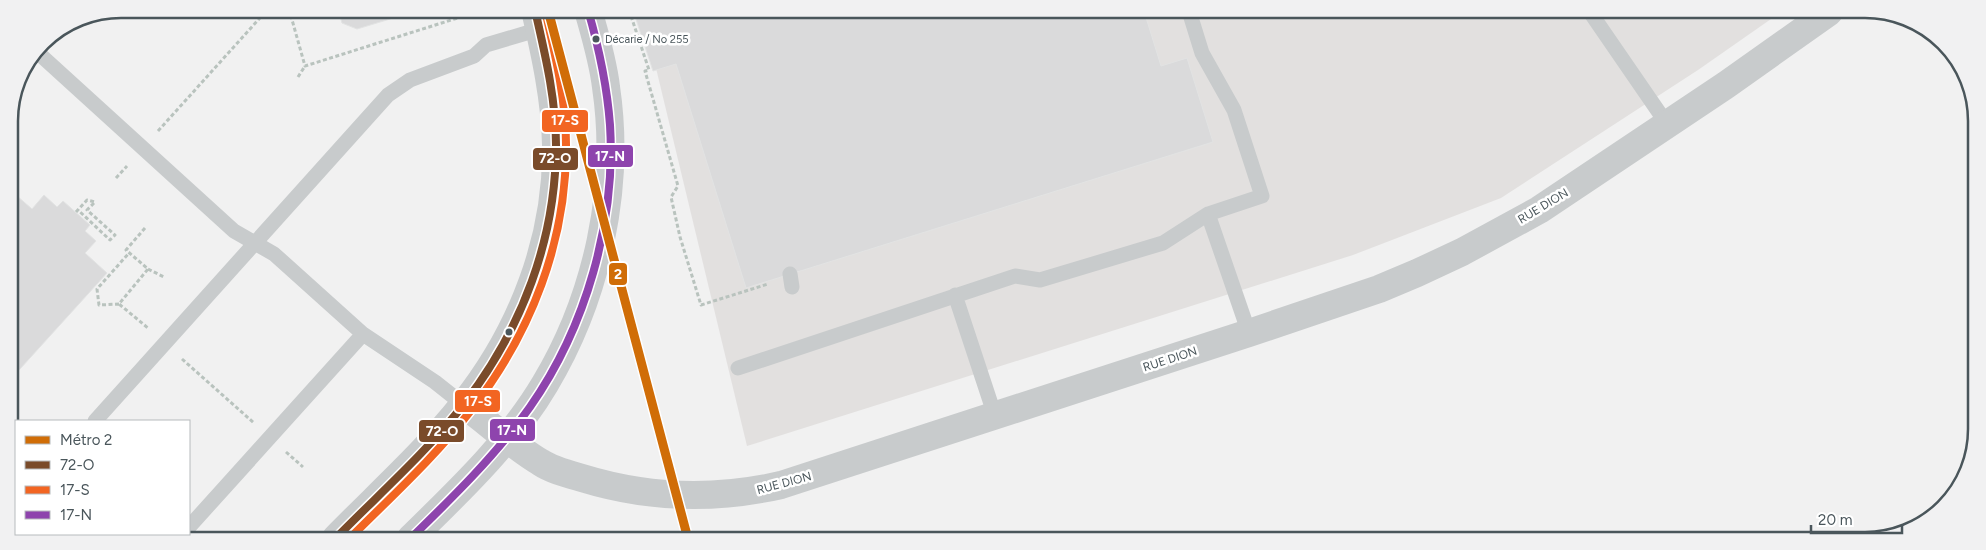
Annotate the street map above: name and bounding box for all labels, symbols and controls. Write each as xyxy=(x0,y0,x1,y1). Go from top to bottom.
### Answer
place label: Décarie / No 255 xyxy=(605,33,689,46)
marker: Décarie / No 255 xyxy=(591,34,601,44)
line badge: 17-S xyxy=(541,109,589,133)
text: 17-S xyxy=(551,112,579,129)
line badge: 17-N xyxy=(587,144,634,168)
line badge: 72-O xyxy=(532,147,579,171)
text: 17-N xyxy=(595,148,625,165)
text: 72-O xyxy=(539,150,571,167)
street label: RUE DION xyxy=(1515,186,1571,226)
line badge: 2 xyxy=(608,262,628,286)
text: 2 xyxy=(614,266,622,283)
unlabelled marker xyxy=(504,327,514,337)
street label: RUE DION xyxy=(1141,344,1199,374)
line badge: 17-S xyxy=(454,389,501,413)
text: 17-S xyxy=(464,393,492,410)
line badge: 17-N xyxy=(489,418,536,442)
line badge: 72-O xyxy=(418,419,465,443)
legend xyxy=(15,420,190,535)
text: 17-N xyxy=(497,422,527,439)
text: 72-O xyxy=(426,423,458,440)
text: Métro 2 xyxy=(60,431,112,449)
text: 72-O xyxy=(60,456,94,474)
street label: RUE DION xyxy=(755,469,813,497)
text: 17-S xyxy=(60,481,90,499)
scale bar xyxy=(1811,502,1902,534)
text: 17-N xyxy=(60,506,92,524)
text: 20 m xyxy=(1818,511,1852,529)

